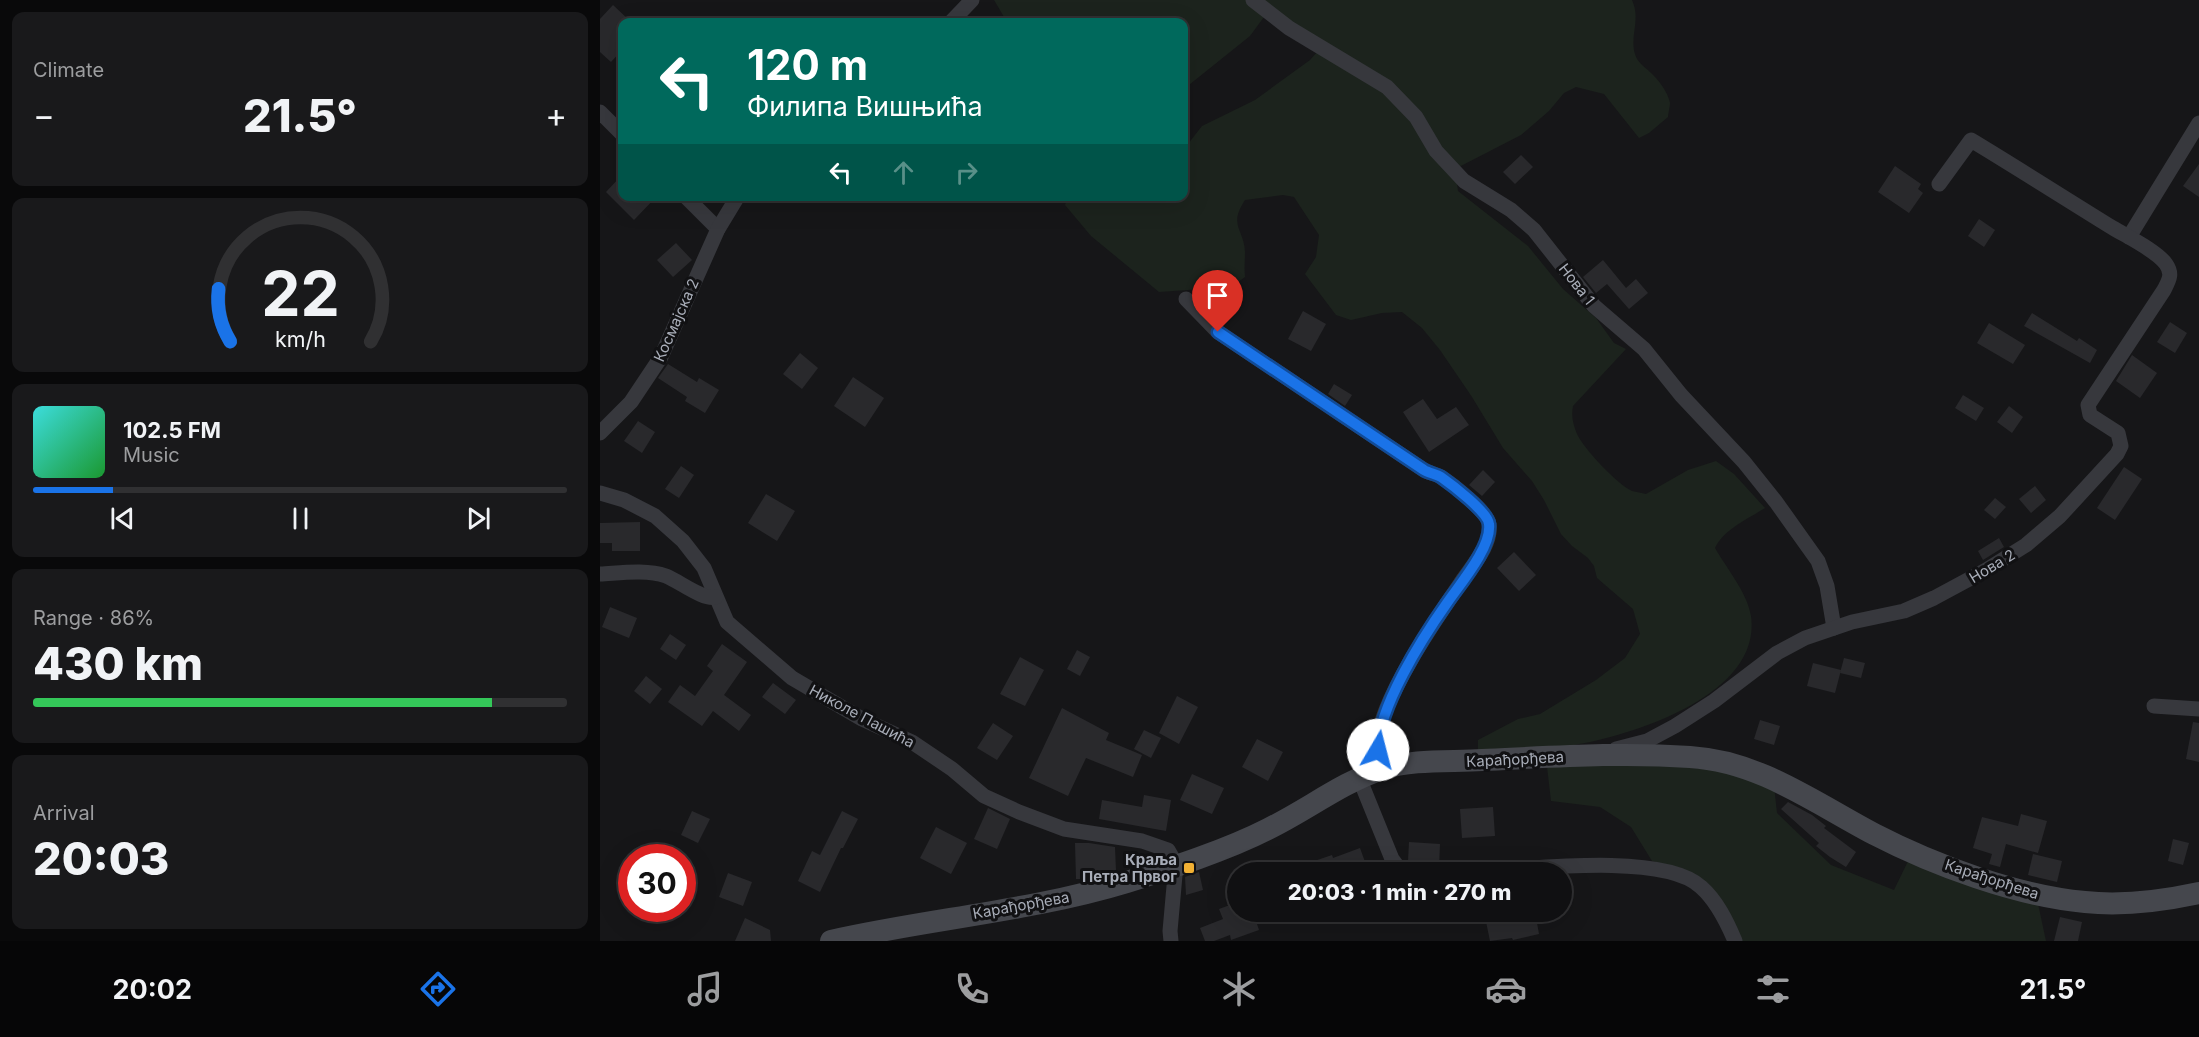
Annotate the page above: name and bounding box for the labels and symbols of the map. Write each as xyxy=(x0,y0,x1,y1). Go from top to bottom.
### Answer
street label: Нова 1 xyxy=(1555,259,1599,309)
pin xyxy=(1192,270,1243,332)
street label: Космајска 2 xyxy=(649,275,703,365)
street label: Нова 2 xyxy=(1966,545,2018,587)
street label: Николе Пашића xyxy=(806,680,918,752)
position arrow xyxy=(1346,718,1410,782)
street label: Карађорђева xyxy=(1466,747,1564,771)
speed limit sign: 30 xyxy=(618,844,696,922)
place label: Краља Петра Првог xyxy=(1082,850,1177,886)
street label: Карађорђева xyxy=(1943,855,2041,903)
marker: Краља Петра Првог xyxy=(1182,861,1196,875)
street label: Карађорђева xyxy=(971,887,1071,923)

